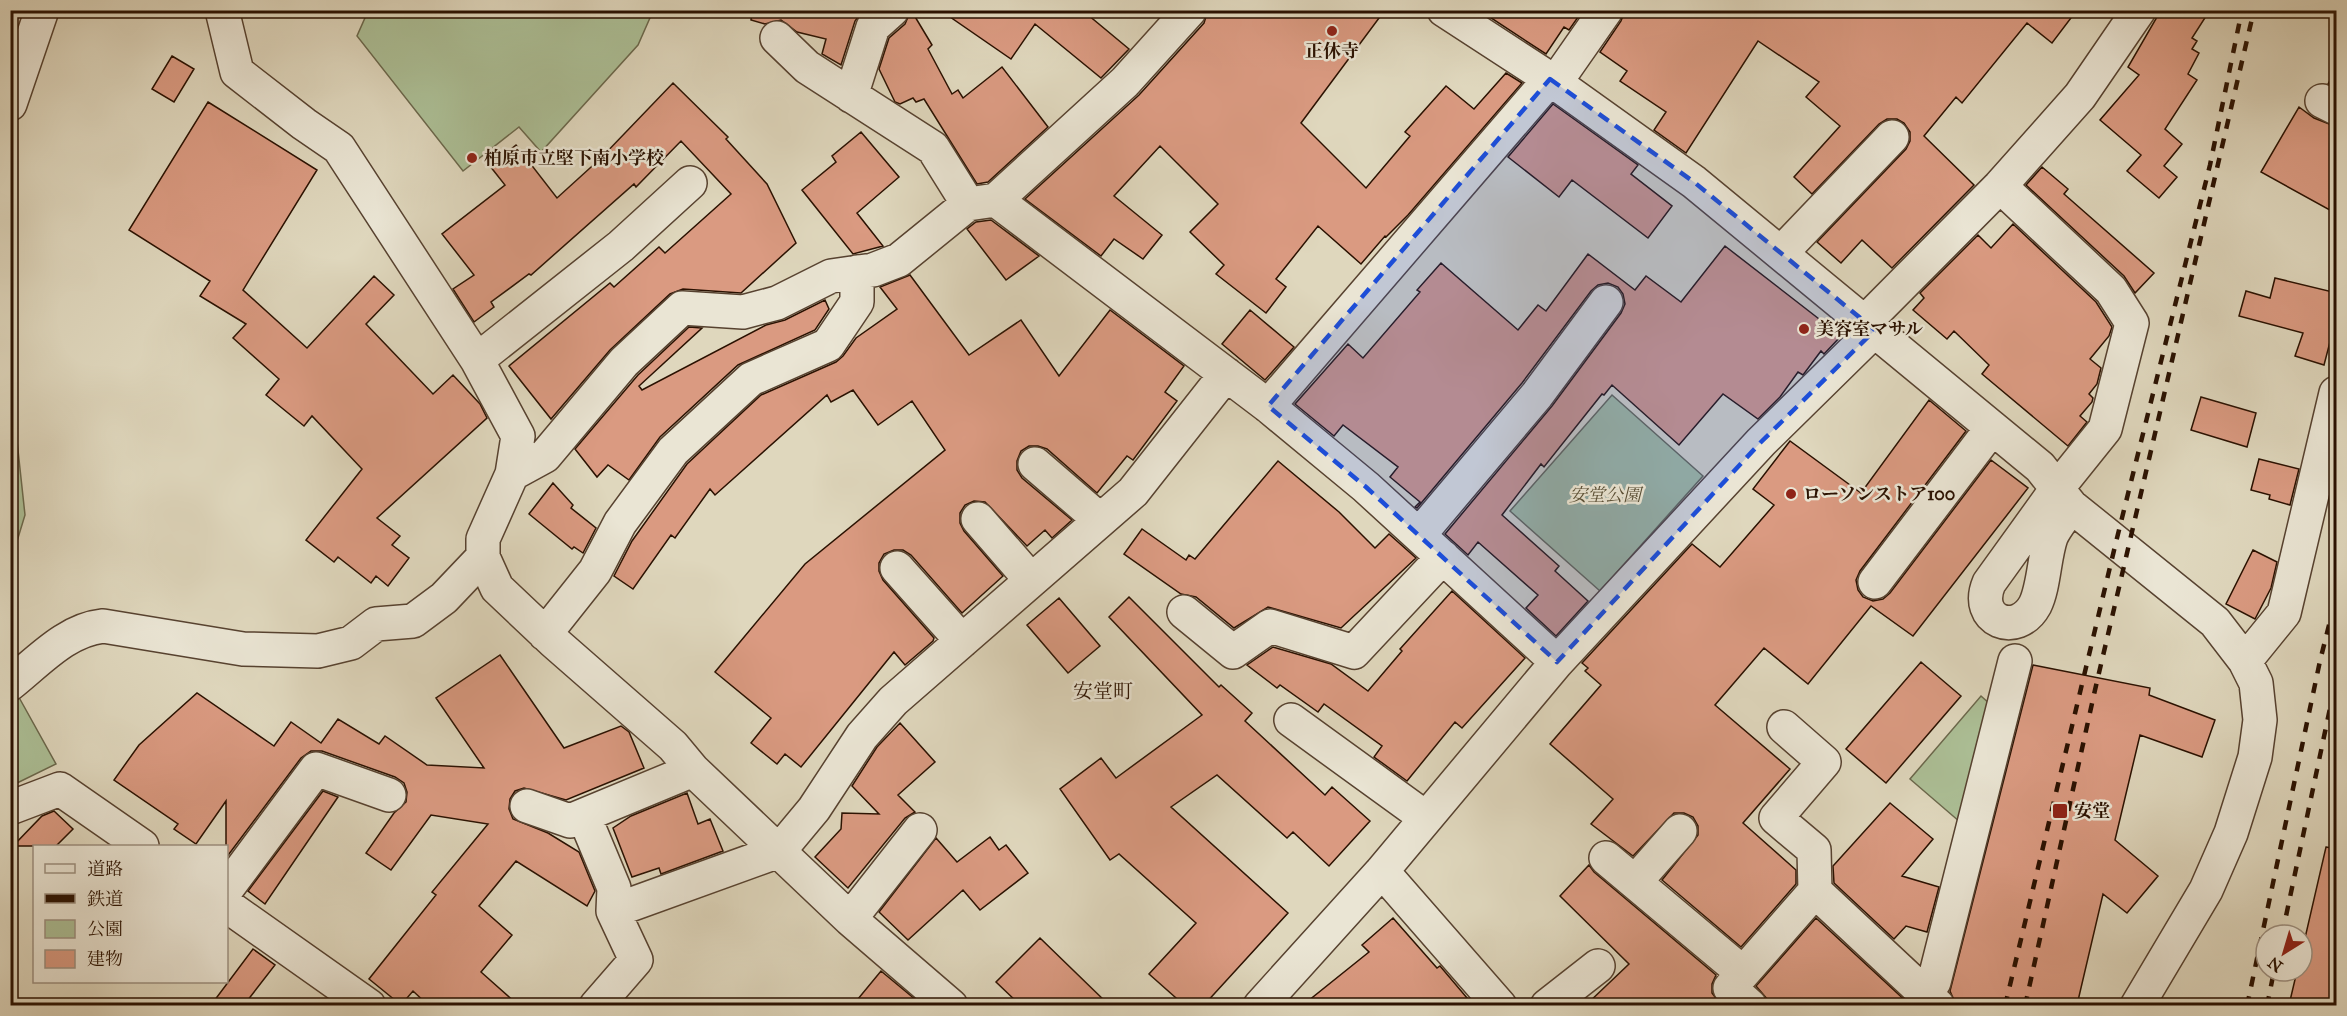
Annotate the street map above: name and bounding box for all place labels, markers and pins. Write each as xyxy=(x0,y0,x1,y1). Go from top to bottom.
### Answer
marker: 正休寺 xyxy=(1325,24,1339,38)
place label: 正休寺 xyxy=(1305,40,1359,62)
place label: 柏原市立堅下南小学校 xyxy=(484,147,664,169)
marker: 柏原市立堅下南小学校 xyxy=(465,151,479,165)
place label: 美容室マサル xyxy=(1816,318,1923,340)
marker: 美容室マサル xyxy=(1797,322,1811,336)
place label: ローソンストア100 xyxy=(1803,483,1955,505)
marker: ローソンストア100 xyxy=(1784,487,1798,501)
place label: 安堂 xyxy=(2074,800,2110,822)
marker: 安堂 xyxy=(2051,802,2069,820)

